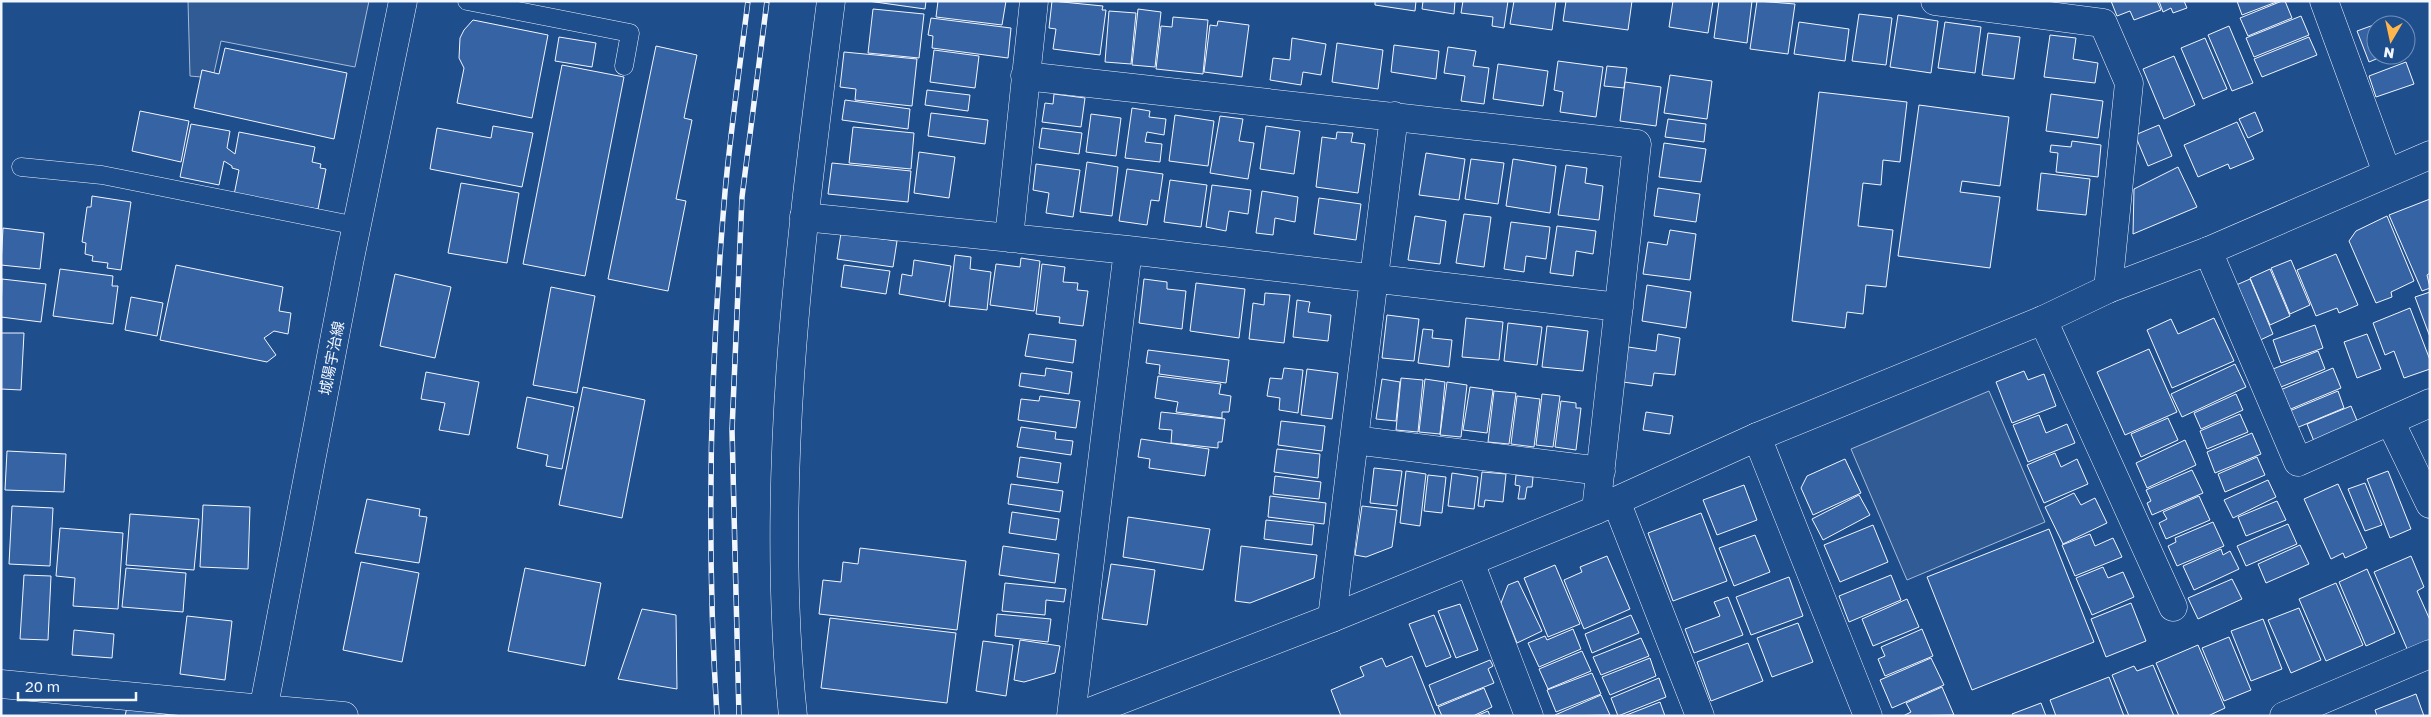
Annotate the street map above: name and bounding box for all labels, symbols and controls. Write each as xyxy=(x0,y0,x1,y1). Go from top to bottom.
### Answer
north arrow xyxy=(2366,15,2416,65)
text: N xyxy=(2382,44,2395,63)
street label: 城陽宇治線 xyxy=(315,319,347,397)
scale bar xyxy=(18,670,135,702)
text: 20 m xyxy=(25,677,60,695)

